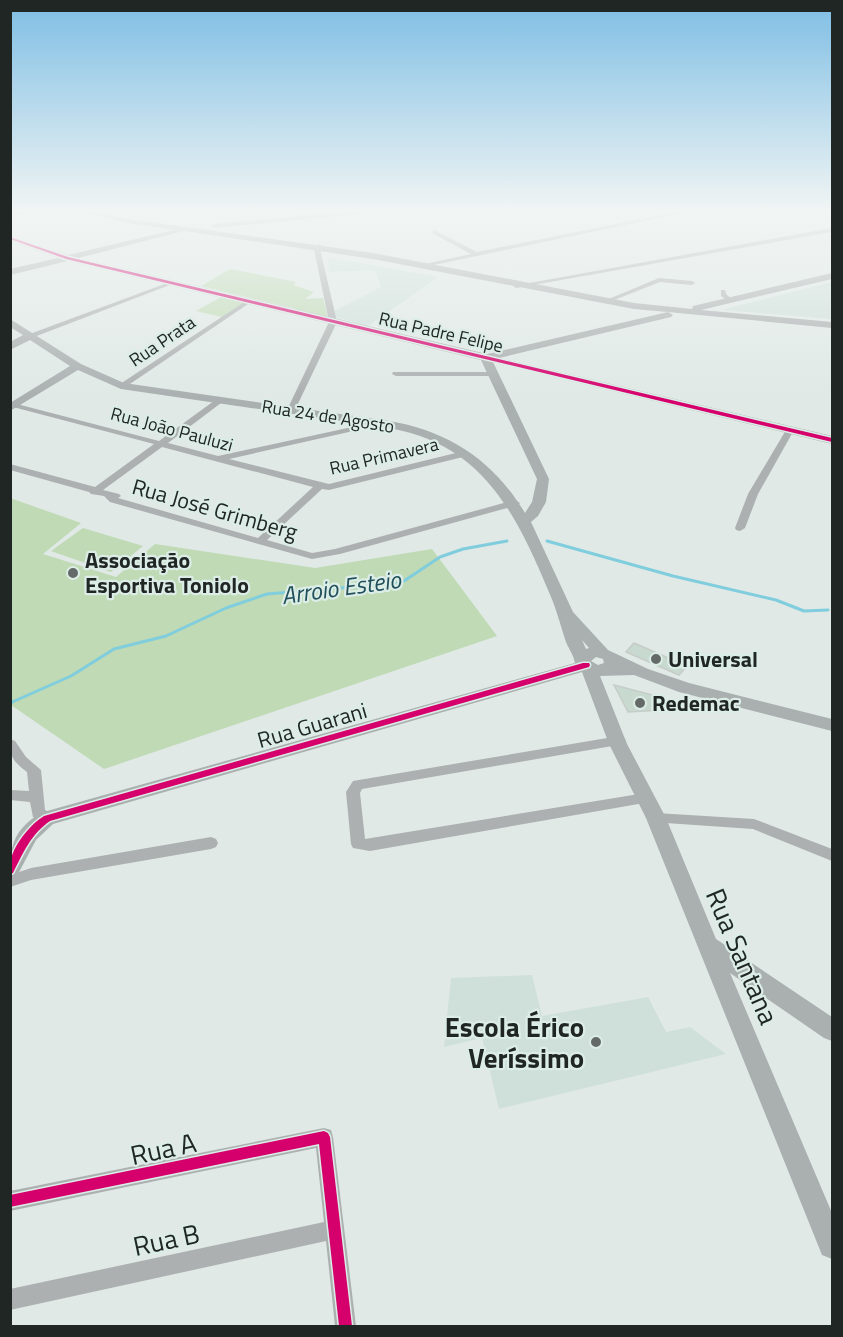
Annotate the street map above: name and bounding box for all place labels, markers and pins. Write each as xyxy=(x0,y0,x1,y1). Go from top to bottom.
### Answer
place label: Associação Esportiva Toniolo xyxy=(85,543,249,602)
marker: Associação Esportiva Toniolo xyxy=(66,566,80,580)
place label: Universal xyxy=(668,642,758,676)
marker: Universal xyxy=(649,652,663,666)
place label: Redemac xyxy=(652,686,740,720)
marker: Redemac xyxy=(633,696,647,710)
place label: Escola Érico Veríssimo xyxy=(445,1006,584,1078)
marker: Escola Érico Veríssimo xyxy=(589,1035,603,1049)

